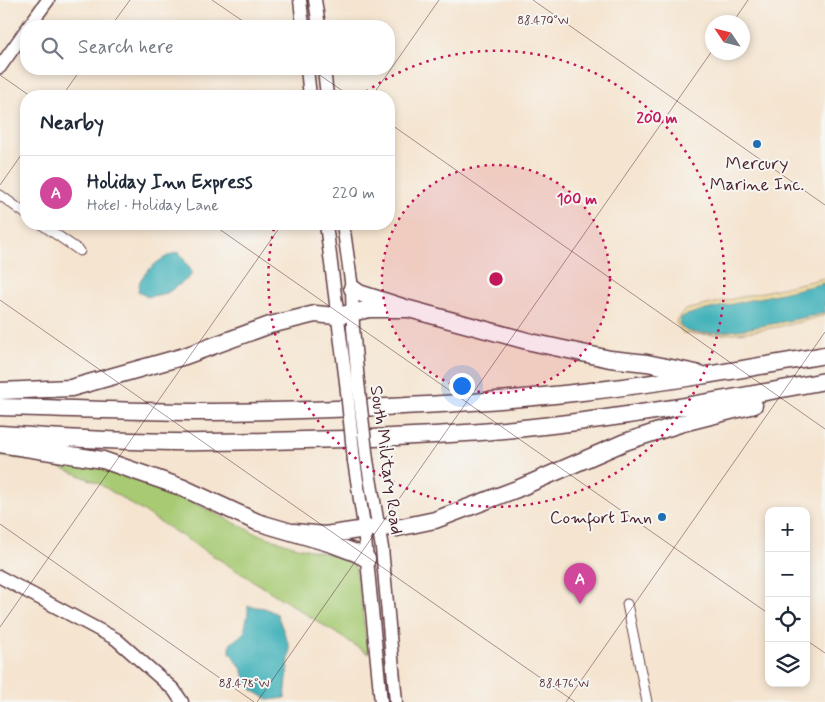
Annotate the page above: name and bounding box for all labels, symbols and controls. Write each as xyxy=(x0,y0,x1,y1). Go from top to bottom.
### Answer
text: 88.470°W xyxy=(517,13,569,29)
north arrow xyxy=(705,15,750,60)
search box xyxy=(20,20,395,75)
icon: search xyxy=(38,34,66,62)
text: Search here xyxy=(78,35,174,60)
text: Nearby xyxy=(40,109,104,137)
text: 200 m xyxy=(637,109,678,129)
marker: Mercury Marine Inc. xyxy=(751,138,763,150)
place label: Mercury Marine Inc. xyxy=(710,152,804,197)
text: Holiday Inn Express xyxy=(87,170,253,195)
text: A xyxy=(51,183,61,204)
text: 220 m xyxy=(332,183,375,204)
text: 100 m xyxy=(557,190,597,210)
text: Hotel · Holiday Lane xyxy=(87,195,219,216)
centre of rings xyxy=(487,270,505,288)
your location xyxy=(449,373,475,399)
street label: South Military Road xyxy=(364,384,408,536)
place label: Comfort Inn xyxy=(550,506,652,532)
map controls xyxy=(765,507,810,687)
button: + xyxy=(765,507,810,552)
marker: Comfort Inn xyxy=(656,511,668,523)
button: − xyxy=(765,552,810,597)
pin: A xyxy=(564,563,596,604)
button: locate xyxy=(765,597,810,642)
button: layers xyxy=(765,642,810,687)
text: 88.478°W xyxy=(219,676,269,692)
text: 88.476°W xyxy=(539,676,589,692)

